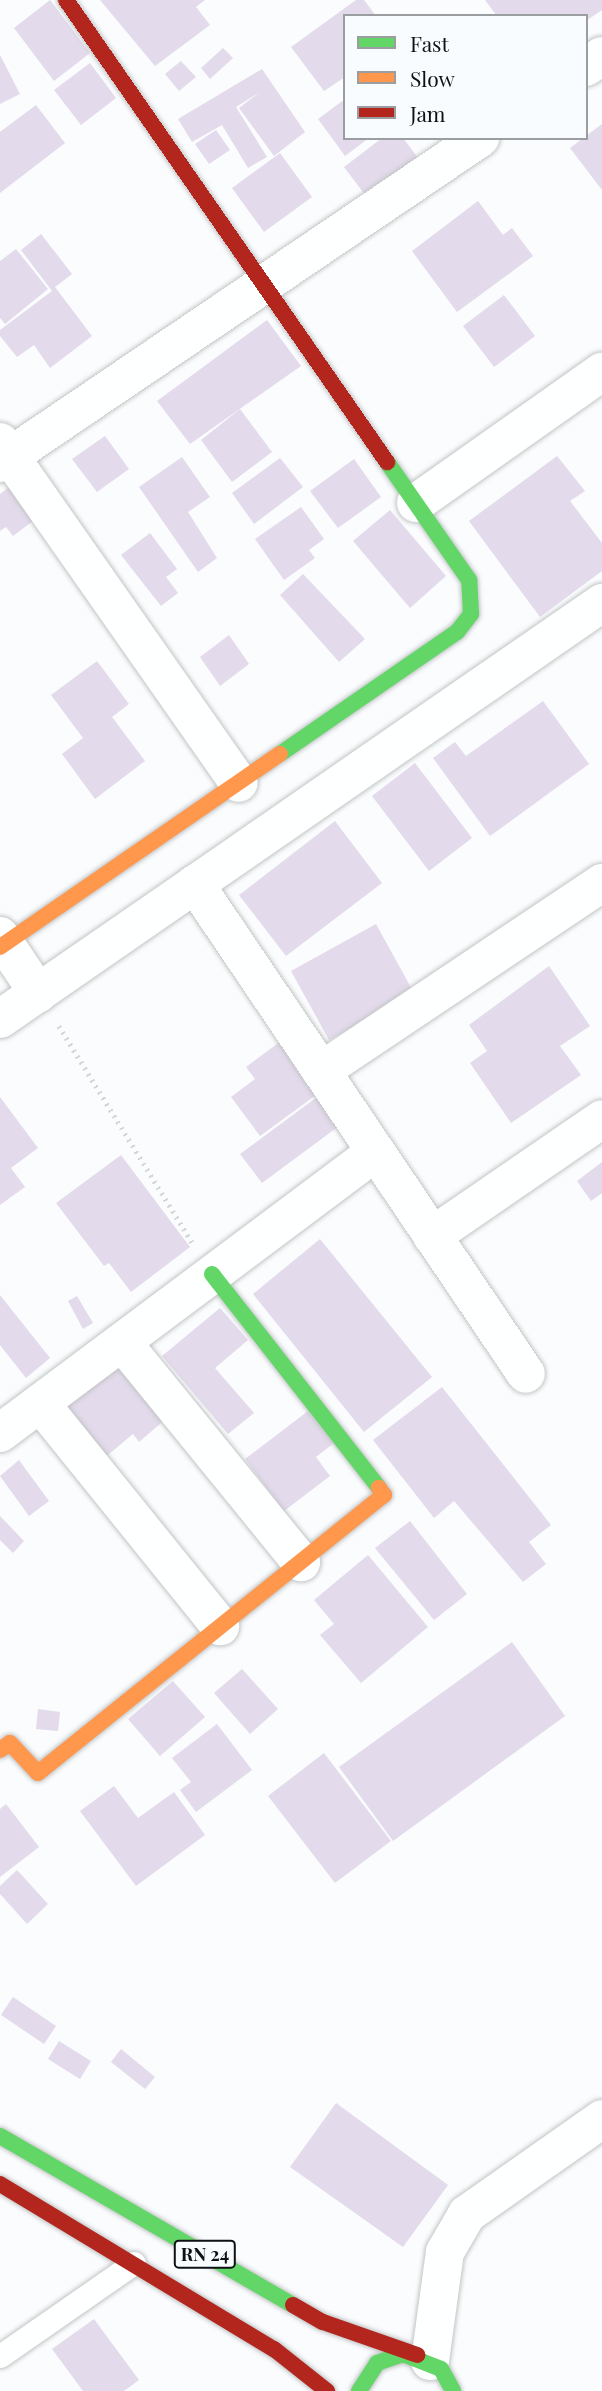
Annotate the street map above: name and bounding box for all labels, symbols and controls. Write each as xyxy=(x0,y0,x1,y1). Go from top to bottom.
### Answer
legend xyxy=(343,14,588,140)
text: Fast xyxy=(410,29,449,57)
text: Slow xyxy=(410,64,455,92)
text: Jam xyxy=(410,99,446,127)
road number: RN 24 xyxy=(174,2240,236,2268)

